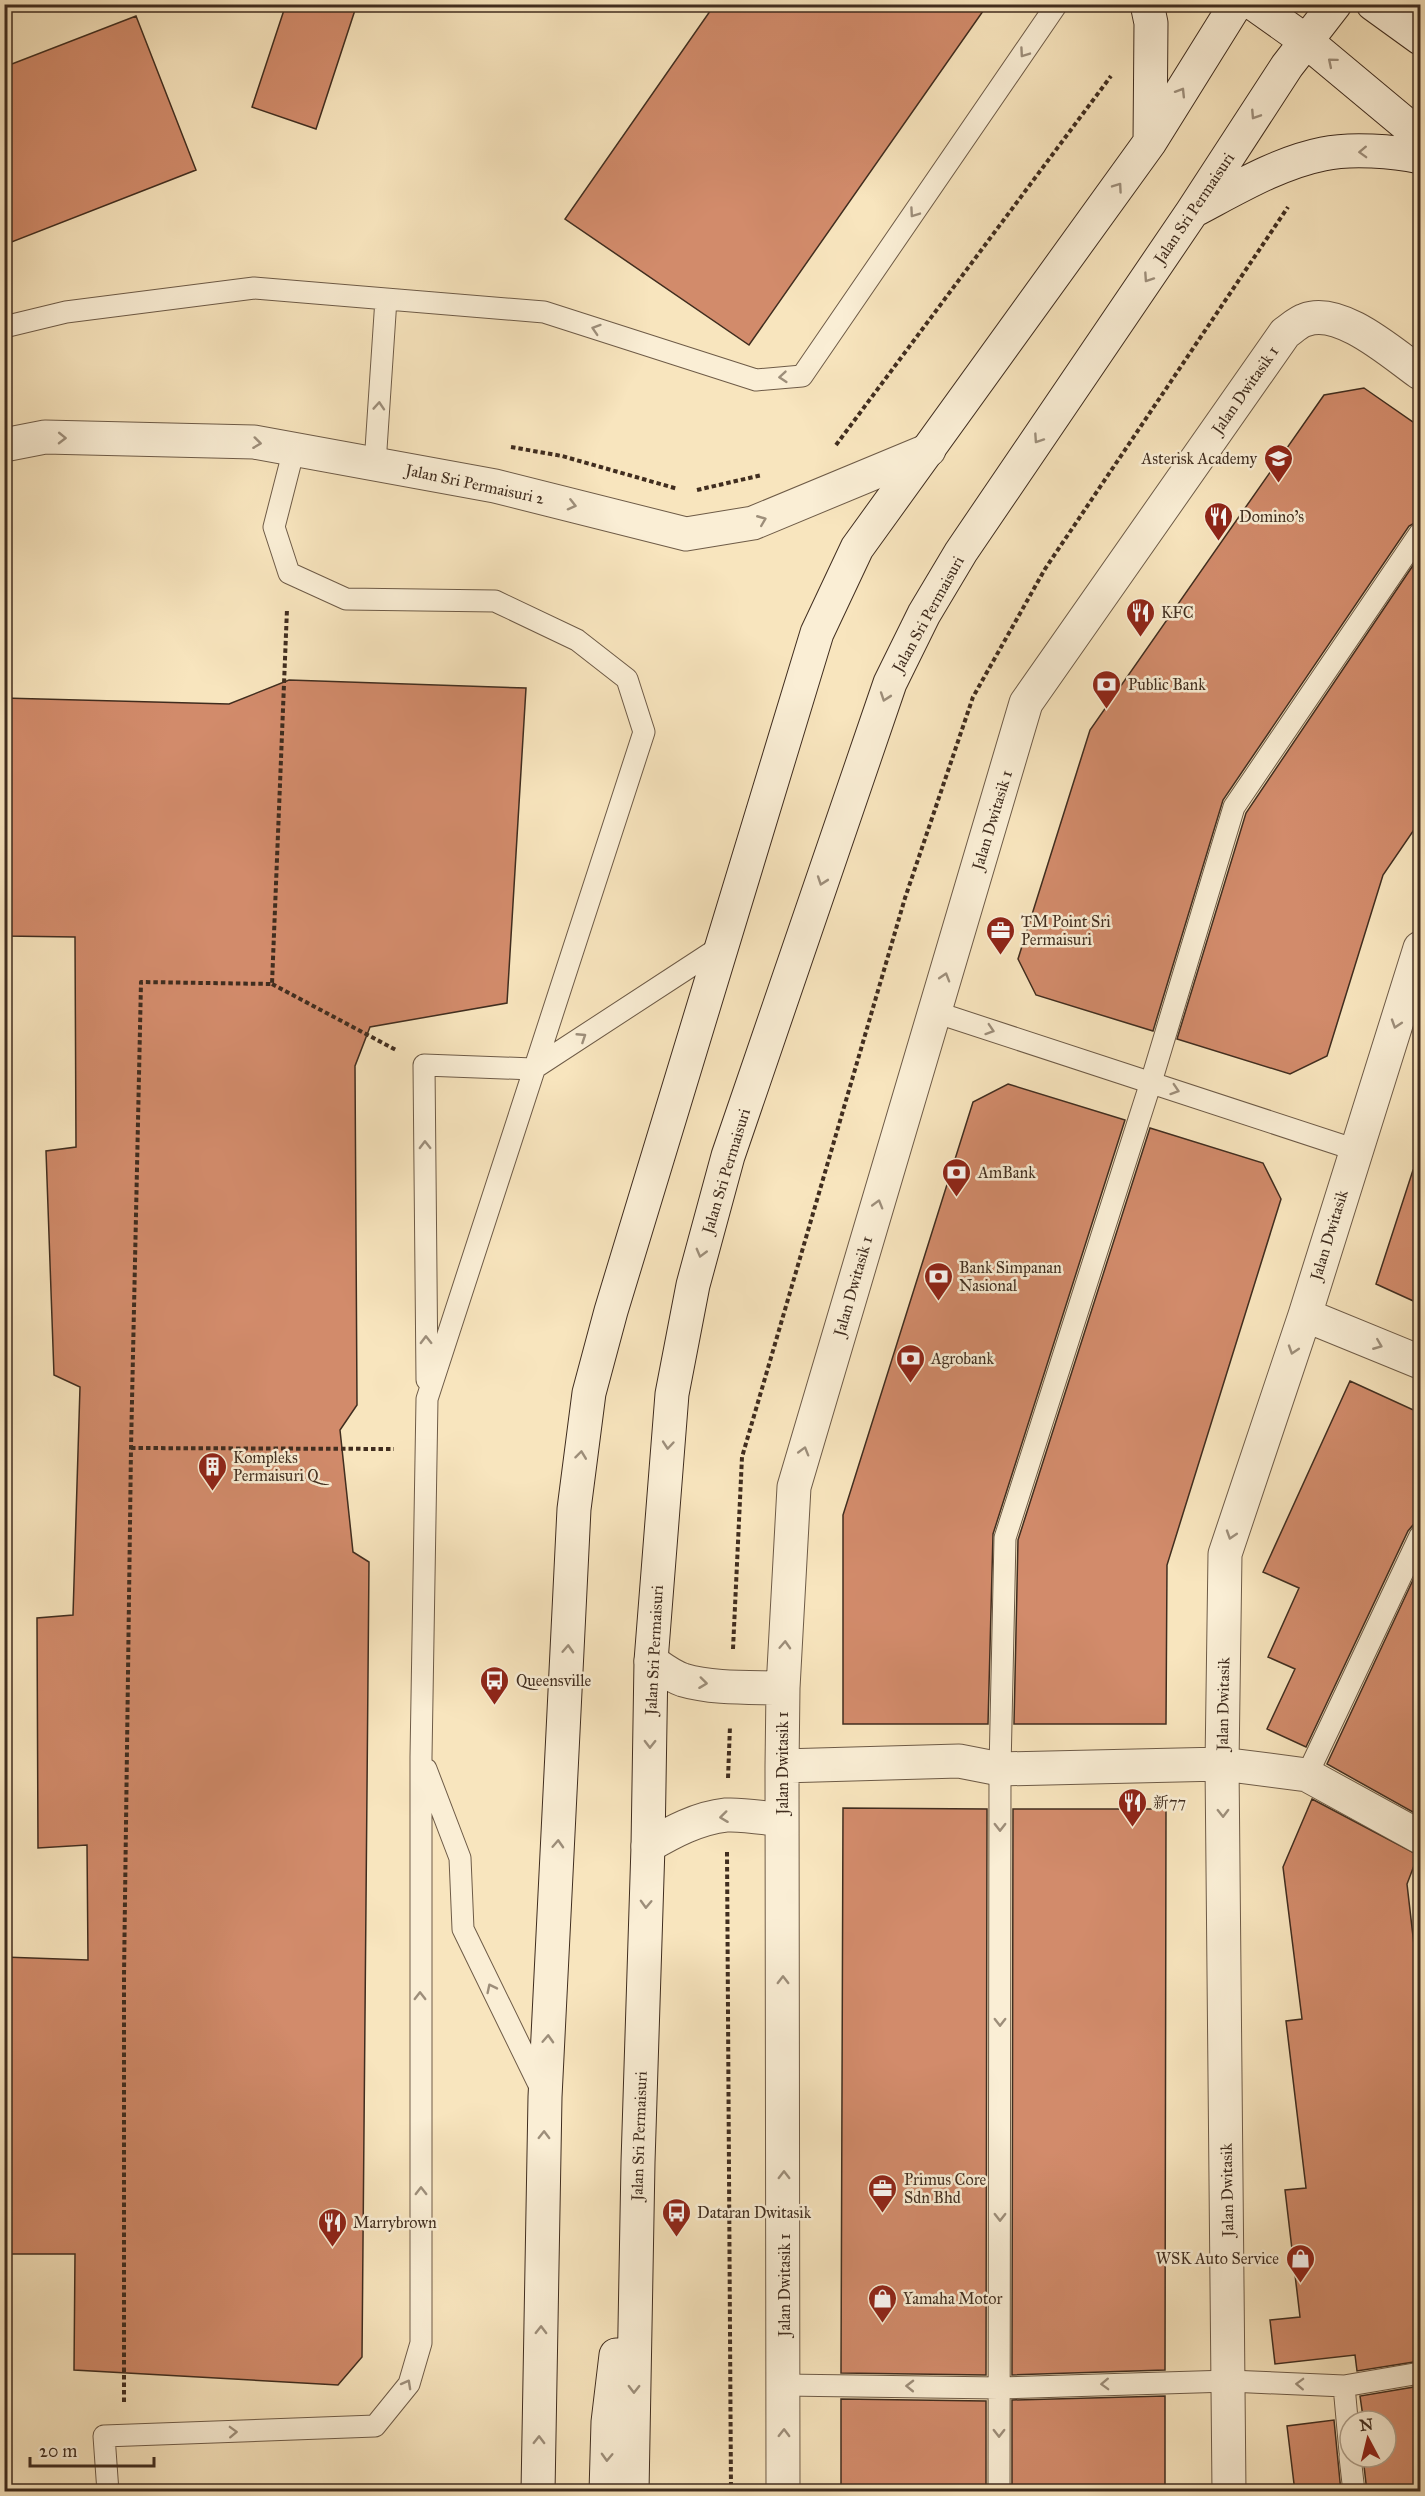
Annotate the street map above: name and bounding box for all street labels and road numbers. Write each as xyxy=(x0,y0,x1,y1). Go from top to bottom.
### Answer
street label: Jalan Sri Permaisuri xyxy=(1149,148,1239,269)
street label: Jalan Dwitasik 1 xyxy=(1206,342,1283,440)
street label: Jalan Sri Permaisuri 2 xyxy=(402,460,546,509)
street label: Jalan Sri Permaisuri xyxy=(887,552,969,678)
street label: Jalan Dwitasik 1 xyxy=(967,768,1017,874)
street label: Jalan Sri Permaisuri xyxy=(697,1106,755,1238)
street label: Jalan Dwitasik xyxy=(1306,1187,1353,1285)
street label: Jalan Dwitasik 1 xyxy=(829,1234,877,1340)
street label: Jalan Sri Permaisuri xyxy=(641,1584,668,1717)
street label: Jalan Dwitasik xyxy=(1213,1657,1234,1753)
street label: Jalan Dwitasik 1 xyxy=(773,1711,793,1817)
street label: Jalan Sri Permaisuri xyxy=(627,2070,652,2203)
street label: Jalan Dwitasik xyxy=(1217,2142,1238,2239)
street label: Jalan Dwitasik 1 xyxy=(775,2233,795,2339)

